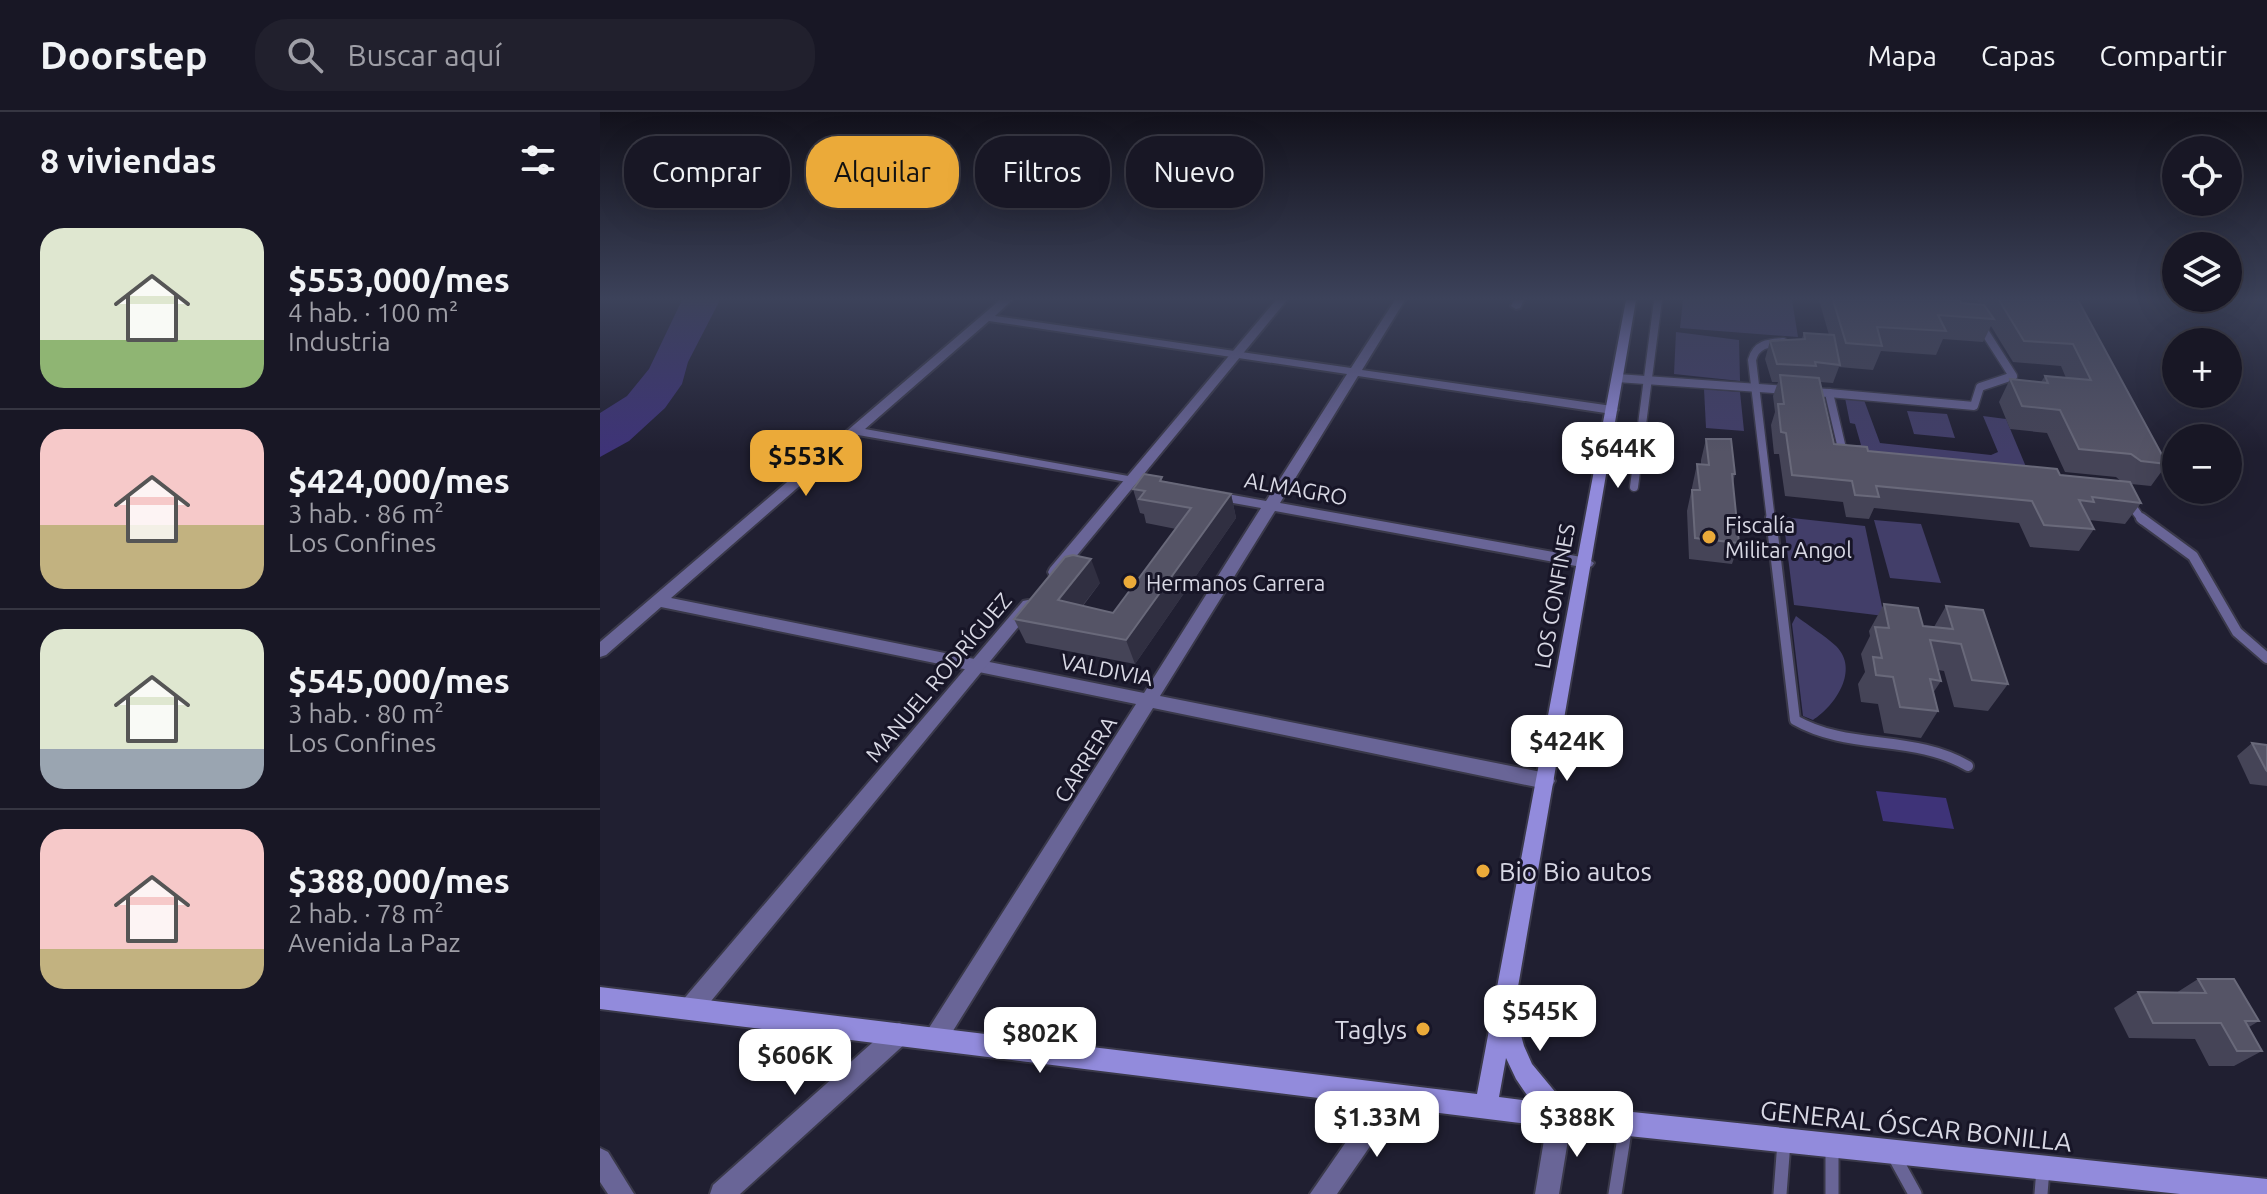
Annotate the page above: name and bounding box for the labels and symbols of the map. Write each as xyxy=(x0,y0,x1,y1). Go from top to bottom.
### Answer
pin: $644K xyxy=(1562,422,1674,490)
pin: $553K xyxy=(750,430,862,498)
street label: ALMAGRO xyxy=(1243,467,1349,509)
place label: Fiscalía Militar Angol xyxy=(1725,512,1852,562)
street label: LOS CONFINES xyxy=(1529,521,1579,671)
marker: Fiscalía Militar Angol xyxy=(1700,528,1718,546)
place label: Hermanos Carrera xyxy=(1146,570,1325,595)
marker: Hermanos Carrera xyxy=(1121,573,1139,591)
street label: MANUEL RODRÍGUEZ xyxy=(859,587,1016,767)
street label: VALDIVIA xyxy=(1059,648,1156,690)
street label: CARRERA xyxy=(1049,711,1122,807)
pin: $424K xyxy=(1511,715,1623,783)
place label: Bio Bio autos xyxy=(1499,857,1652,886)
marker: Bio Bio autos xyxy=(1474,862,1492,880)
pin: $545K xyxy=(1484,985,1596,1053)
pin: $802K xyxy=(984,1007,1096,1075)
place label: Taglys xyxy=(1335,1015,1407,1044)
marker: Taglys xyxy=(1414,1020,1432,1038)
pin: $606K xyxy=(739,1029,851,1097)
pin: $1.33M xyxy=(1312,1091,1442,1159)
pin: $388K xyxy=(1521,1091,1633,1159)
street label: GENERAL ÓSCAR BONILLA xyxy=(1759,1095,2073,1157)

